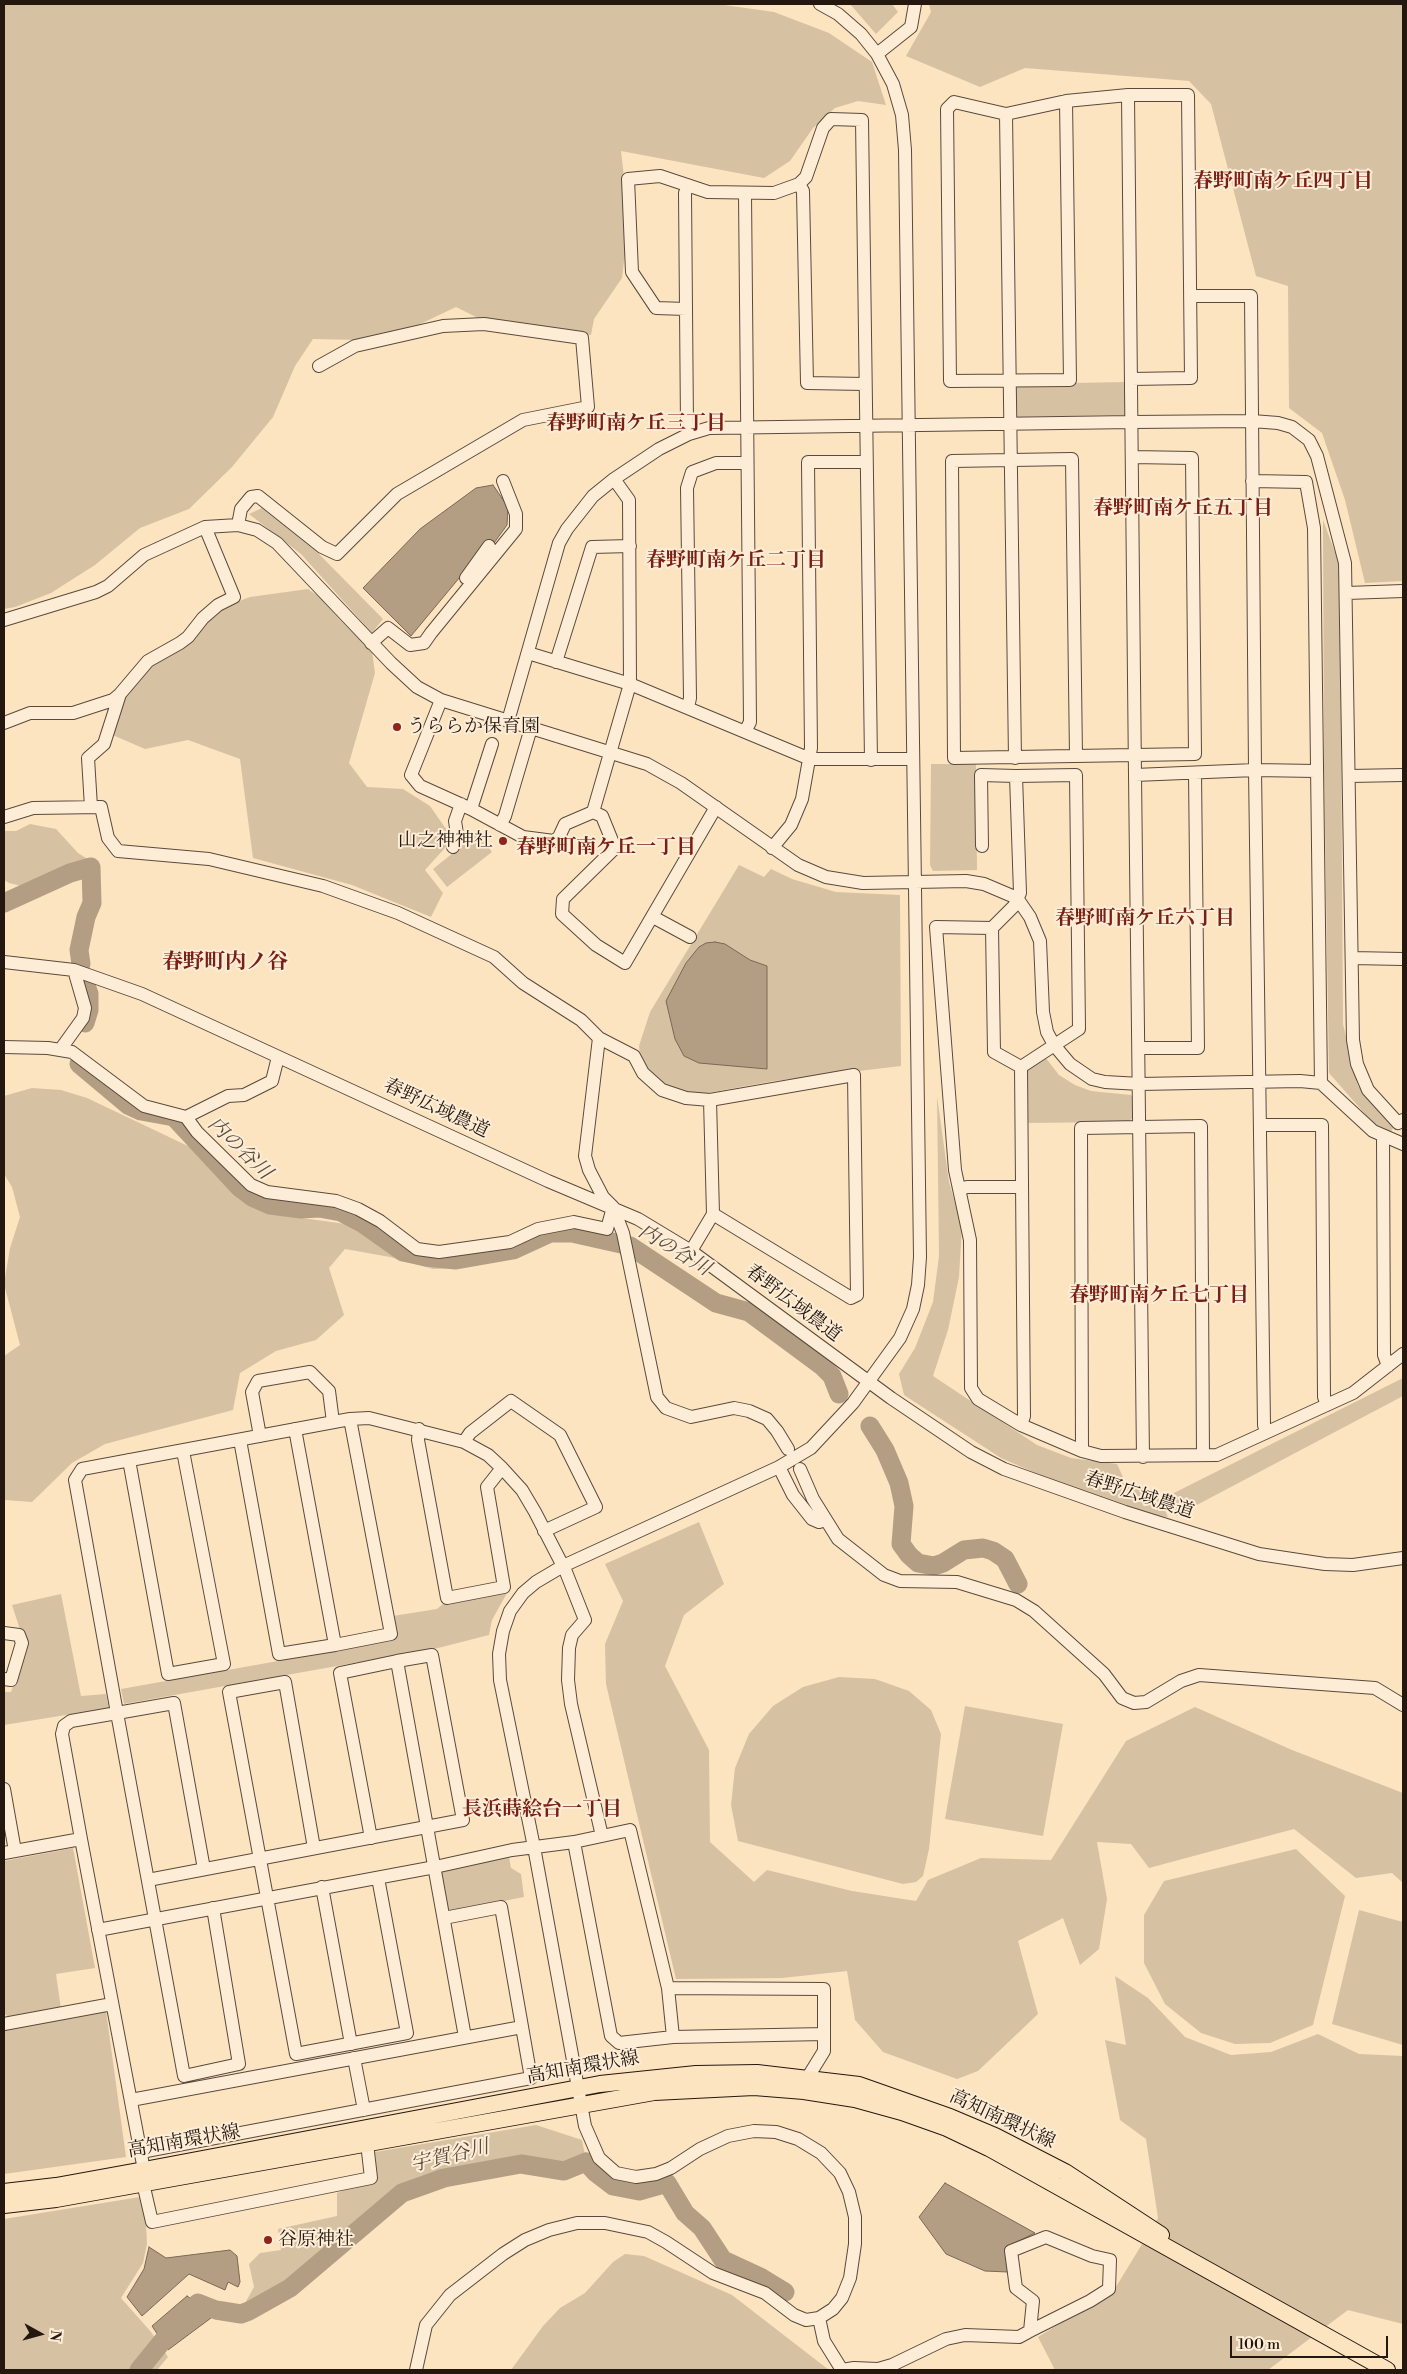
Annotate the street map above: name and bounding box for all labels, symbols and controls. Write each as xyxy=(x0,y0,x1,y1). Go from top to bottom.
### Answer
district label: 春野町南ケ丘四丁目 xyxy=(1193,170,1373,194)
district label: 春野町南ケ丘三丁目 xyxy=(546,412,726,436)
district label: 春野町南ケ丘五丁目 xyxy=(1093,497,1273,521)
district label: 春野町南ケ丘二丁目 xyxy=(646,549,826,573)
place label: うららか保育園 xyxy=(407,716,540,738)
marker: うららか保育園 xyxy=(391,721,403,733)
place label: 山之神神社 xyxy=(398,830,493,852)
marker: 山之神神社 xyxy=(497,835,509,847)
district label: 春野町南ケ丘一丁目 xyxy=(516,836,696,860)
district label: 春野町南ケ丘六丁目 xyxy=(1055,907,1235,931)
district label: 春野町内ノ谷 xyxy=(162,950,288,976)
street label: 春野広域農道 xyxy=(380,1075,492,1143)
water label: 内の谷川 xyxy=(202,1113,276,1185)
water label: 内の谷川 xyxy=(634,1220,714,1282)
street label: 春野広域農道 xyxy=(741,1261,845,1347)
district label: 春野町南ケ丘七丁目 xyxy=(1069,1284,1249,1308)
street label: 春野広域農道 xyxy=(1081,1468,1197,1524)
district label: 長浜蒔絵台一丁目 xyxy=(462,1798,622,1822)
street label: 高知南環状線 xyxy=(525,2047,641,2089)
street label: 高知南環状線 xyxy=(946,2086,1058,2154)
street label: 高知南環状線 xyxy=(126,2121,242,2163)
water label: 宇賀谷川 xyxy=(408,2136,492,2178)
place label: 谷原神社 xyxy=(278,2229,354,2251)
marker: 谷原神社 xyxy=(262,2234,274,2246)
north arrow xyxy=(15,2309,65,2359)
scale bar xyxy=(1232,2326,1390,2358)
text: N xyxy=(45,2329,64,2342)
text: 100 m xyxy=(1238,2335,1280,2354)

